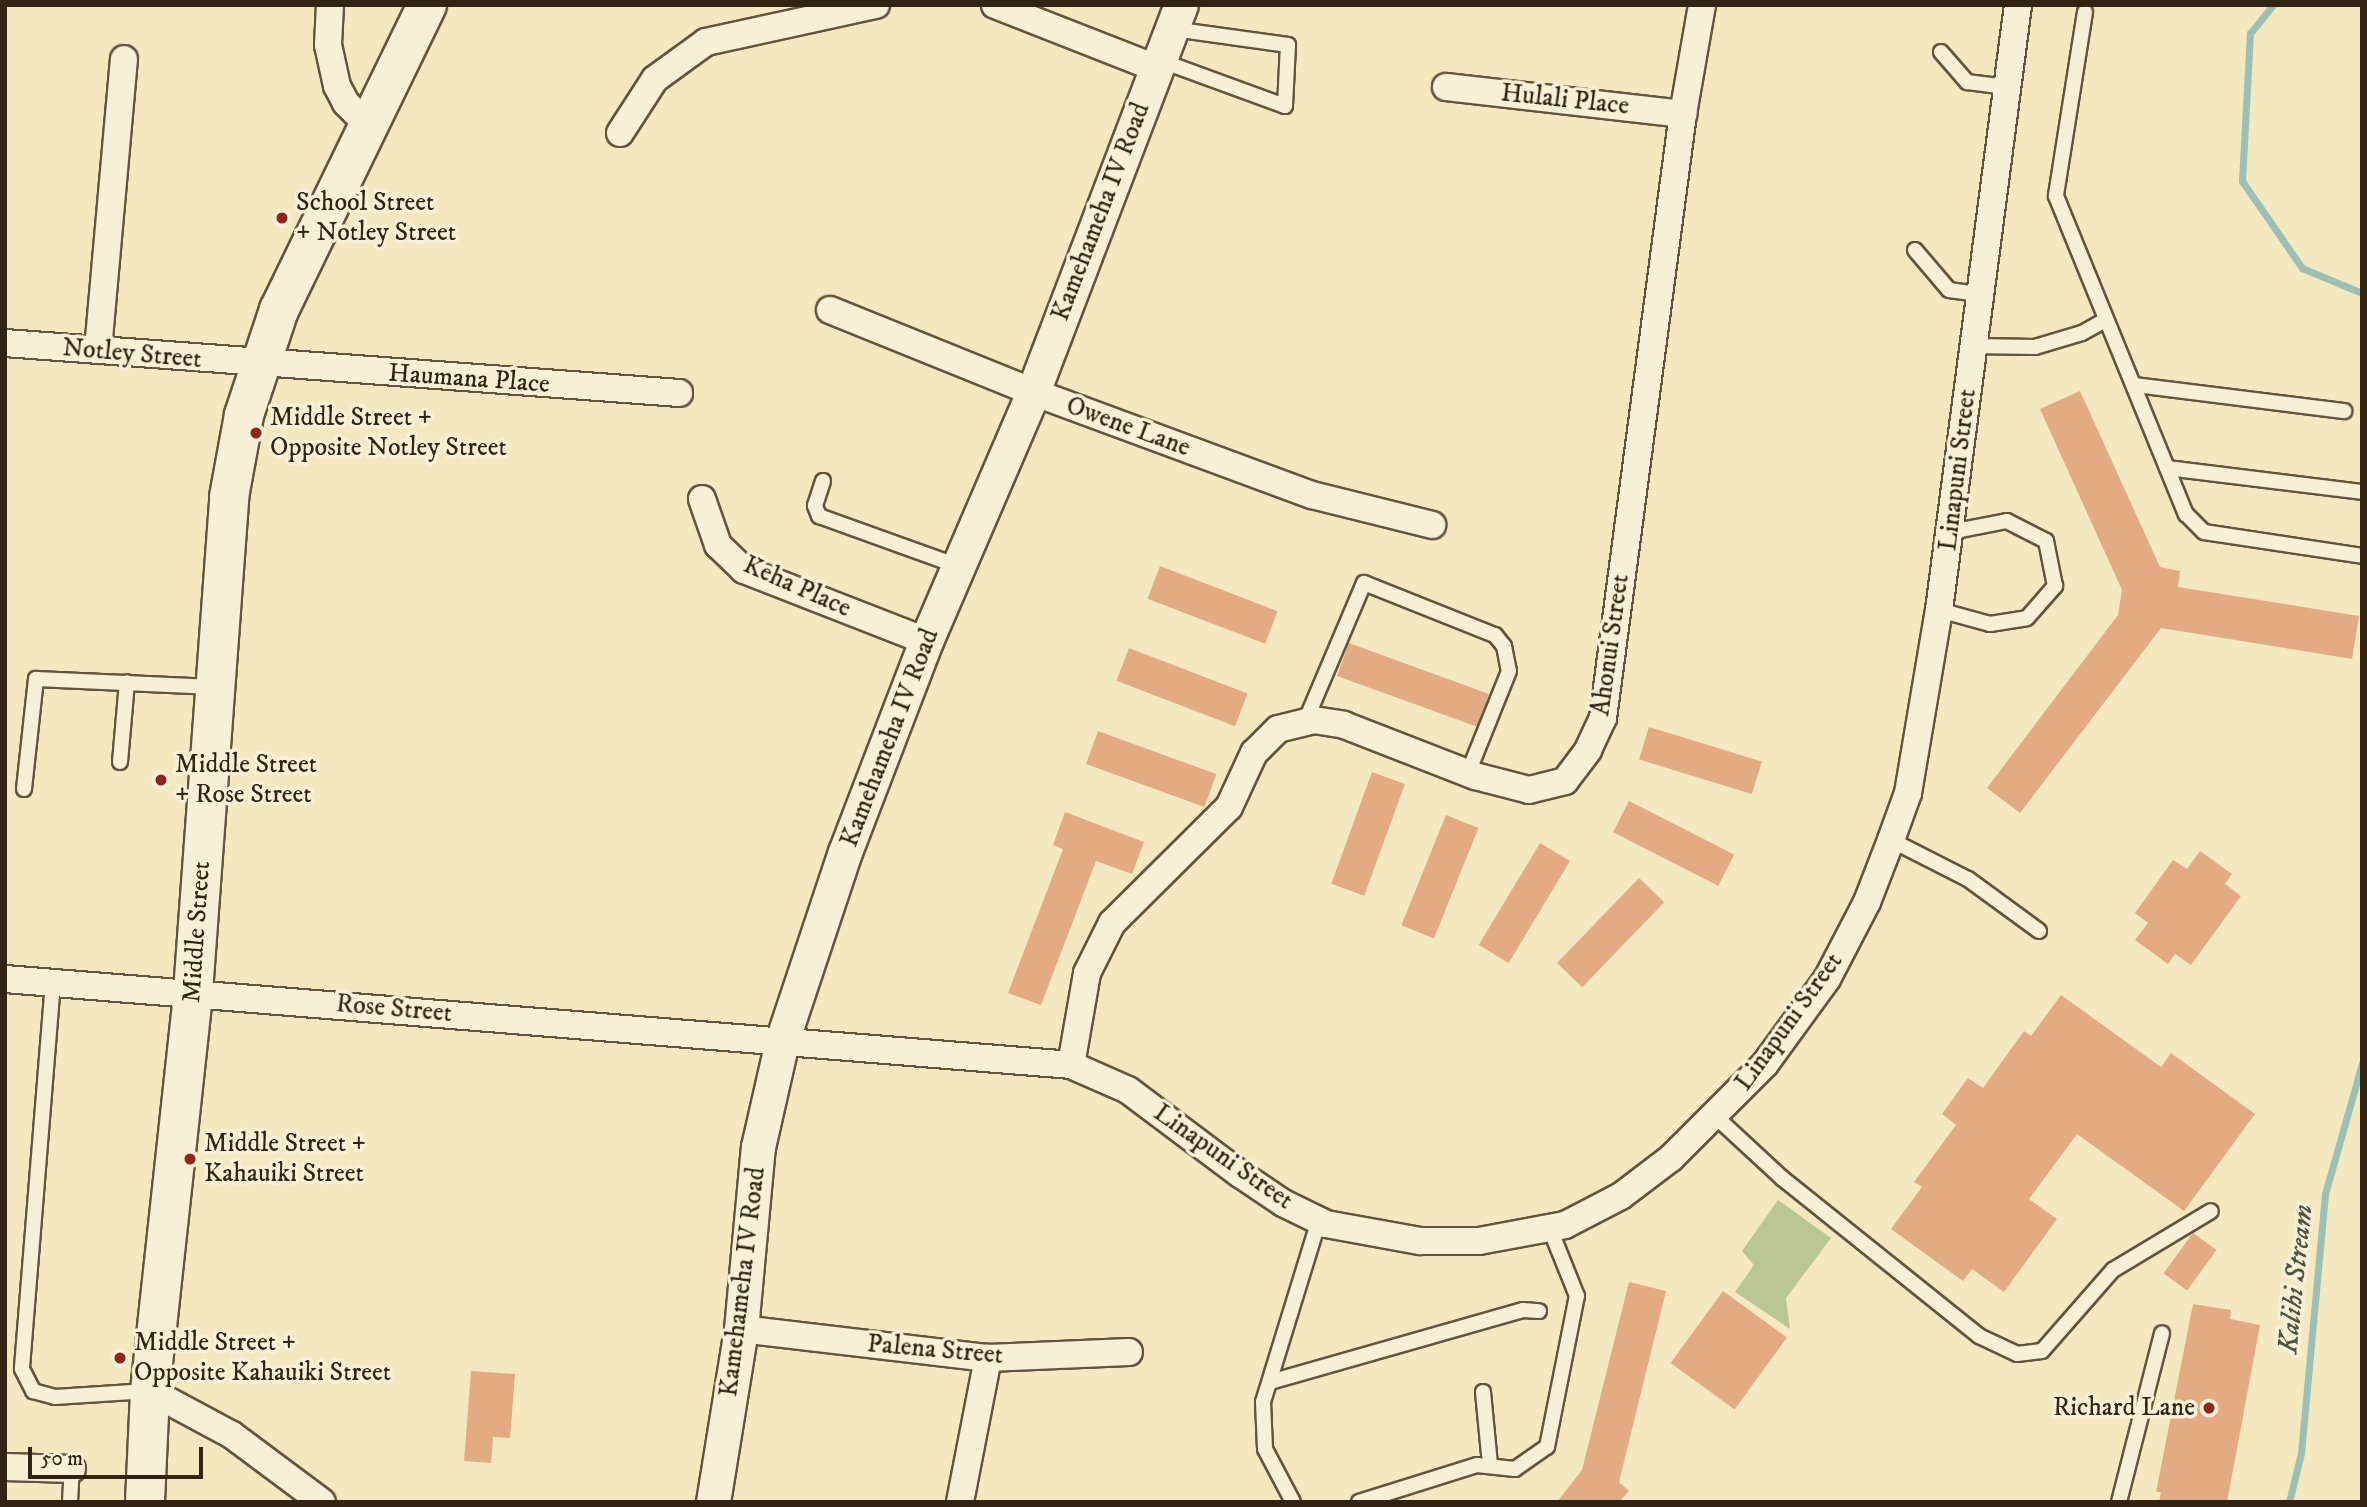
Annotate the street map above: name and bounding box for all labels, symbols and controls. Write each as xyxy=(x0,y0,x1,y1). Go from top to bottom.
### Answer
street label: Hulali Place xyxy=(1499,78,1631,122)
street label: Kamehameha IV Road xyxy=(1045,98,1157,326)
place label: School Street + Notley Street xyxy=(296,187,456,248)
marker: School Street + Notley Street xyxy=(274,210,290,226)
street label: Notley Street xyxy=(61,332,203,376)
street label: Haumana Place xyxy=(387,358,551,400)
street label: Linapuni Street xyxy=(1933,387,1983,553)
street label: Owene Lane xyxy=(1062,390,1194,464)
place label: Middle Street + Opposite Notley Street xyxy=(270,402,507,464)
marker: Middle Street + Opposite Notley Street xyxy=(248,425,264,441)
street label: Keha Place xyxy=(738,549,856,625)
street label: Ahonui Street xyxy=(1586,572,1636,718)
street label: Kamehameha IV Road xyxy=(834,624,946,852)
place label: Middle Street + Rose Street xyxy=(175,749,317,810)
marker: Middle Street + Rose Street xyxy=(153,772,169,788)
street label: Middle Street xyxy=(176,860,218,1004)
street label: Linapuni Street xyxy=(1728,947,1850,1097)
street label: Rose Street xyxy=(335,988,453,1030)
street label: Linapuni Street xyxy=(1147,1097,1299,1217)
place label: Middle Street + Kahauiki Street xyxy=(204,1128,366,1190)
marker: Middle Street + Kahauiki Street xyxy=(182,1151,198,1167)
street label: Kamehameha IV Road xyxy=(713,1165,773,1399)
water label: Kalihi Stream xyxy=(2271,1203,2321,1355)
place label: Middle Street + Opposite Kahauiki Street xyxy=(134,1327,391,1388)
street label: Palena Street xyxy=(866,1329,1004,1371)
marker: Middle Street + Opposite Kahauiki Street xyxy=(112,1350,128,1366)
place label: Richard Lane xyxy=(2053,1392,2195,1424)
marker: Richard Lane xyxy=(2201,1400,2217,1416)
scale bar xyxy=(32,1434,206,1478)
text: 50 m xyxy=(41,1446,83,1472)

